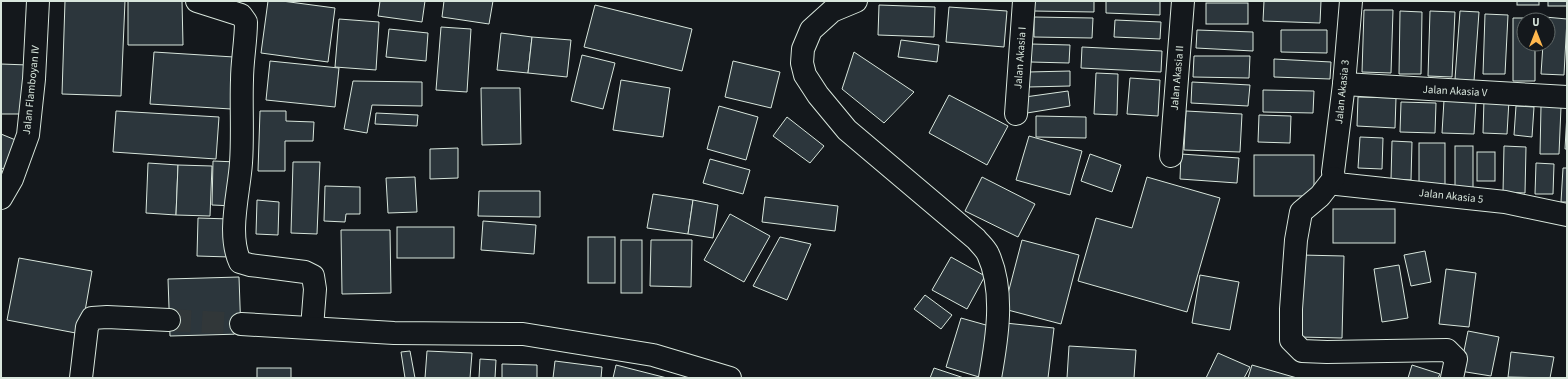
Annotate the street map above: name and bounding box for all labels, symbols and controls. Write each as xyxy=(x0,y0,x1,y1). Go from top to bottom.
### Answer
north arrow xyxy=(1516,12,1556,52)
text: U xyxy=(1532,15,1540,30)
street label: Jalan Akasia I xyxy=(1010,26,1030,90)
street label: Jalan Flamboyan IV xyxy=(19,44,43,135)
street label: Jalan Akasia II xyxy=(1167,45,1187,111)
street label: Jalan Akasia 3 xyxy=(1331,59,1353,125)
street label: Jalan Akasia V xyxy=(1422,82,1488,100)
street label: Jalan Akasia 5 xyxy=(1418,185,1484,207)

